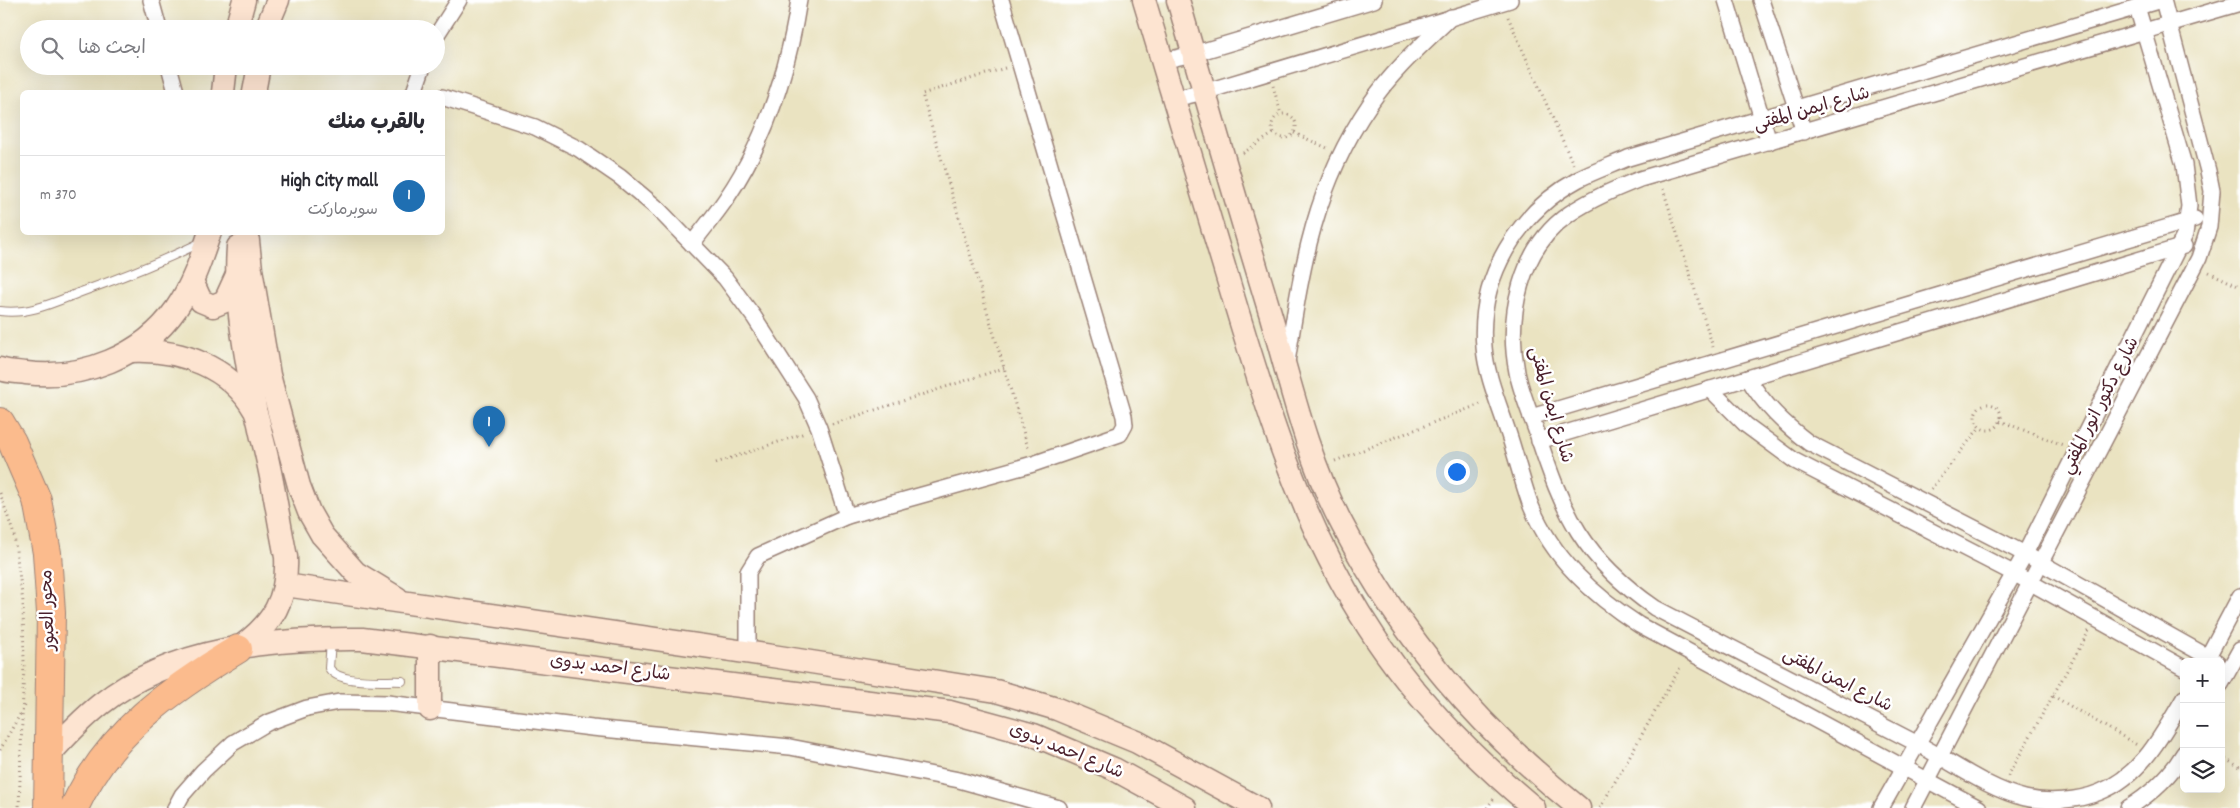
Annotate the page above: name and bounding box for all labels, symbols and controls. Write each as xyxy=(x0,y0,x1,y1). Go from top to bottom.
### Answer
search box xyxy=(20,20,445,75)
icon: search xyxy=(38,34,66,62)
text: ابحث هنا xyxy=(78,36,146,63)
street label: شارع ايمن المفتى xyxy=(1751,81,1873,139)
text: بالقرب منك xyxy=(328,109,425,139)
text: High City mall xyxy=(280,169,378,196)
text: 370 m xyxy=(40,184,77,207)
text: 1 xyxy=(407,184,411,207)
text: سوبرماركت xyxy=(308,199,378,222)
street label: شارع دكتور انور المفتي xyxy=(2056,333,2147,479)
street label: شارع ايمن المفتى xyxy=(1521,344,1579,466)
pin: 1 xyxy=(473,406,505,447)
your location xyxy=(1444,459,1470,485)
street label: محور العبور xyxy=(35,569,63,653)
street label: شارع ايمن المفتى xyxy=(1778,643,1896,719)
street label: شارع احمد بدوى xyxy=(548,649,672,689)
map controls xyxy=(2180,658,2225,793)
button: + xyxy=(2180,658,2225,703)
button: − xyxy=(2180,703,2225,748)
street label: شارع احمد بدوى xyxy=(1005,718,1127,786)
button: layers xyxy=(2180,748,2225,793)

